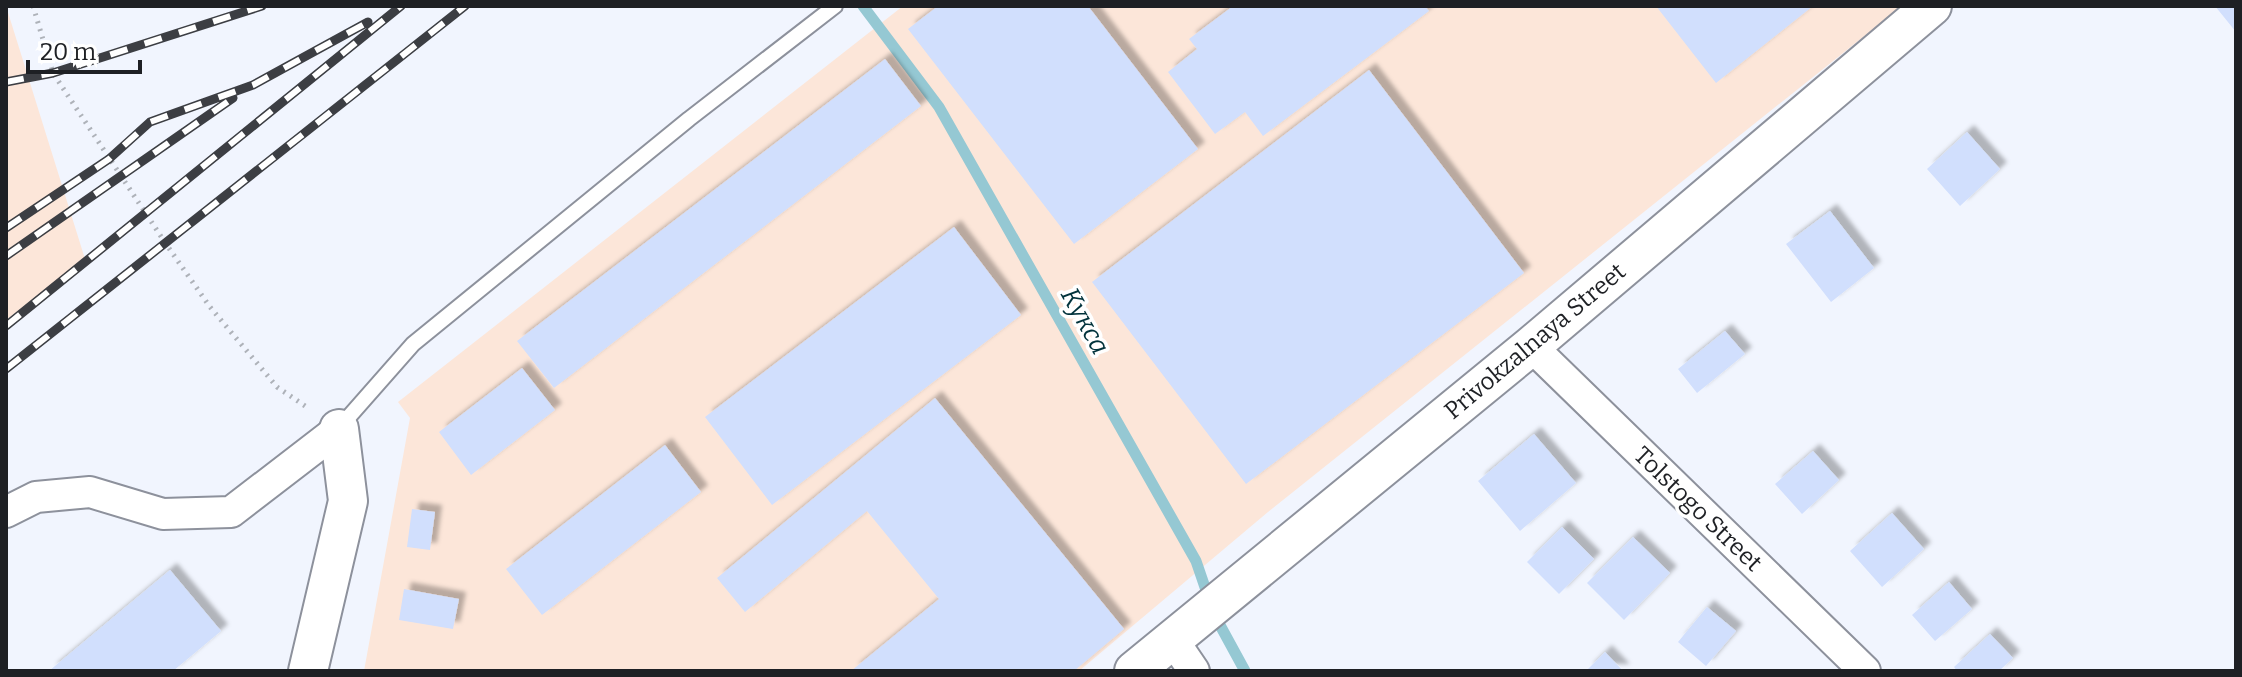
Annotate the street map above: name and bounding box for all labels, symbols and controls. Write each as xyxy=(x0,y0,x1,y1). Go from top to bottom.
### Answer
scale bar xyxy=(28,24,140,74)
text: 20 m xyxy=(40,38,96,66)
street label: Privokzalnaya Street xyxy=(1439,257,1631,425)
water label: Кукса xyxy=(1054,282,1116,360)
street label: Tolstogo Street xyxy=(1628,441,1768,577)

